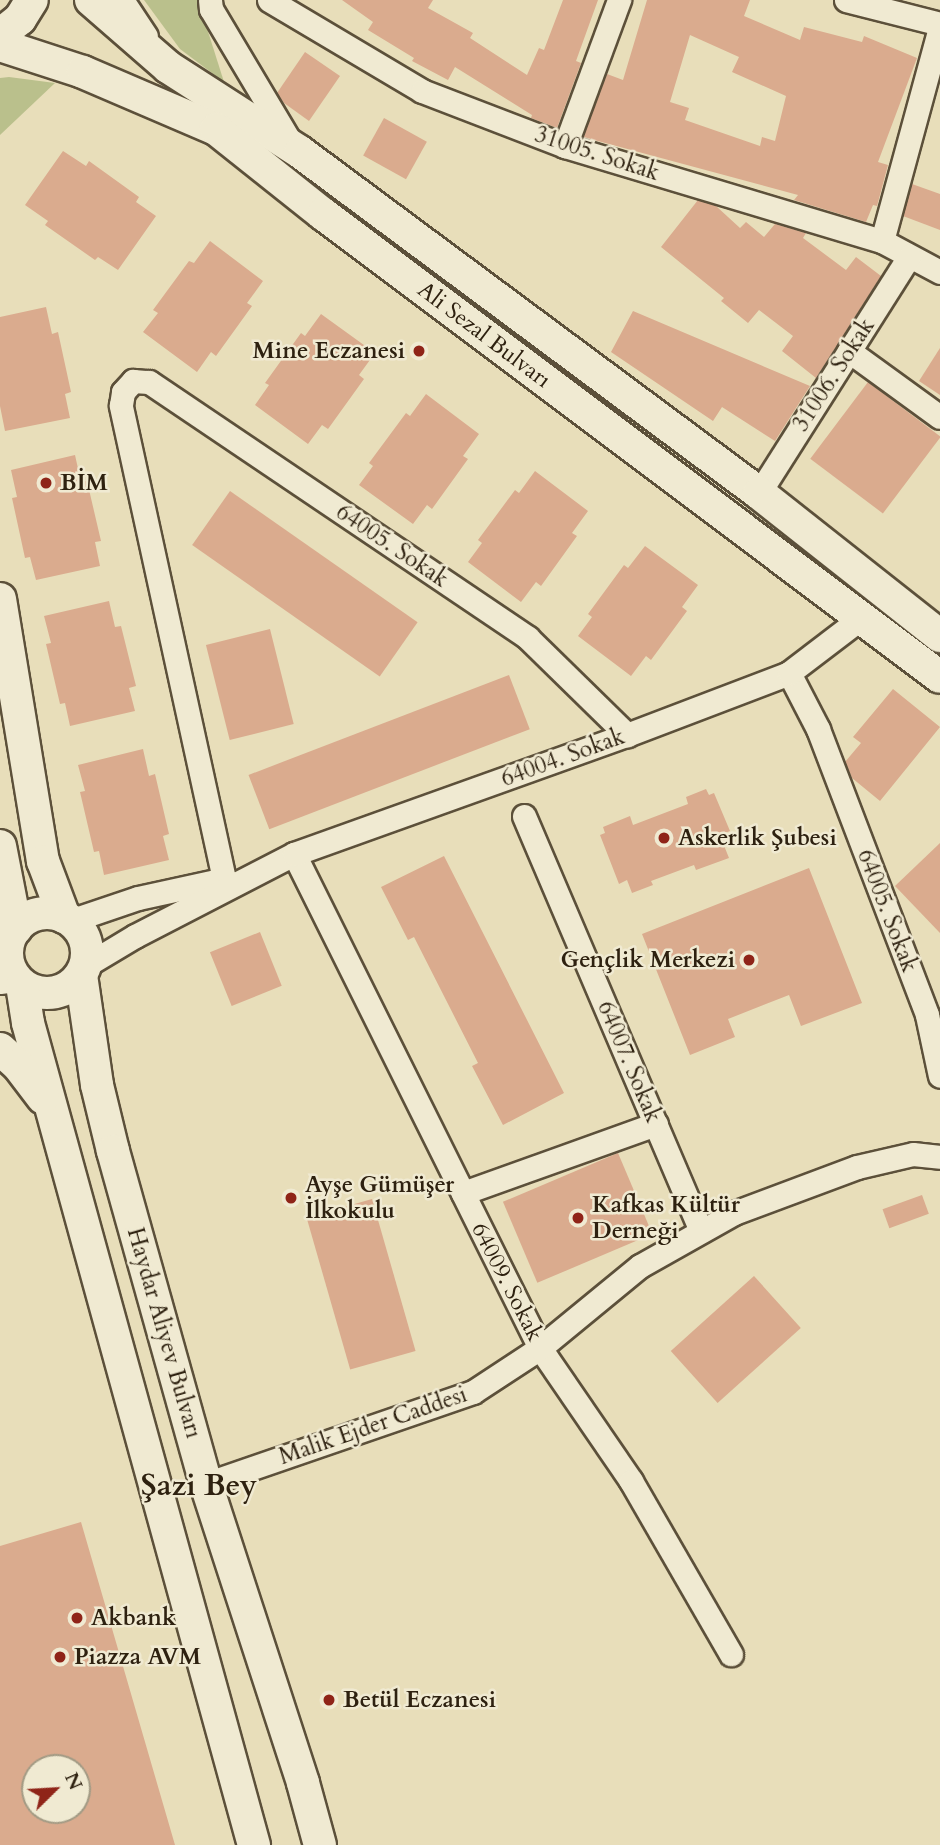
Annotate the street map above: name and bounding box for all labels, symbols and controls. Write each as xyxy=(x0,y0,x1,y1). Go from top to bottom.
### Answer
street label: 31005. Sokak xyxy=(531,121,663,187)
street label: Ali Sezal Bulvarı xyxy=(412,276,556,394)
street label: 31006. Sokak xyxy=(787,313,881,437)
place label: Mine Eczanesi xyxy=(253,337,405,365)
marker: Mine Eczanesi xyxy=(411,343,427,359)
place label: BİM xyxy=(60,469,108,497)
marker: BİM xyxy=(38,475,54,491)
street label: 64005. Sokak xyxy=(331,498,453,594)
street label: 64004. Sokak xyxy=(497,723,629,793)
place label: Askerlik Şubesi xyxy=(678,824,837,852)
marker: Askerlik Şubesi xyxy=(656,830,672,846)
street label: 64005. Sokak xyxy=(851,846,923,976)
place label: Gençlik Merkezi xyxy=(561,946,735,974)
marker: Gençlik Merkezi xyxy=(741,952,757,968)
street label: 64007. Sokak xyxy=(591,997,667,1127)
place label: Ayşe Gümüşer İlkokulu xyxy=(305,1171,454,1225)
marker: Ayşe Gümüşer İlkokulu xyxy=(283,1190,299,1206)
place label: Kafkas Kültür Derneği xyxy=(592,1191,740,1245)
marker: Kafkas Kültür Derneği xyxy=(570,1210,586,1226)
street label: 64009. Sokak xyxy=(465,1218,549,1346)
street label: Haydar Aliyev Bulvarı xyxy=(121,1225,207,1441)
street label: Malik Ejder Caddesi xyxy=(275,1381,471,1471)
district label: Şazi Bey xyxy=(141,1468,257,1504)
place label: Akbank xyxy=(91,1604,176,1632)
marker: Akbank xyxy=(69,1610,85,1626)
place label: Piazza AVM xyxy=(74,1643,201,1671)
marker: Piazza AVM xyxy=(52,1649,68,1665)
place label: Betül Eczanesi xyxy=(343,1686,496,1714)
marker: Betül Eczanesi xyxy=(321,1692,337,1708)
north arrow xyxy=(21,1754,91,1824)
text: N xyxy=(58,1768,89,1794)

